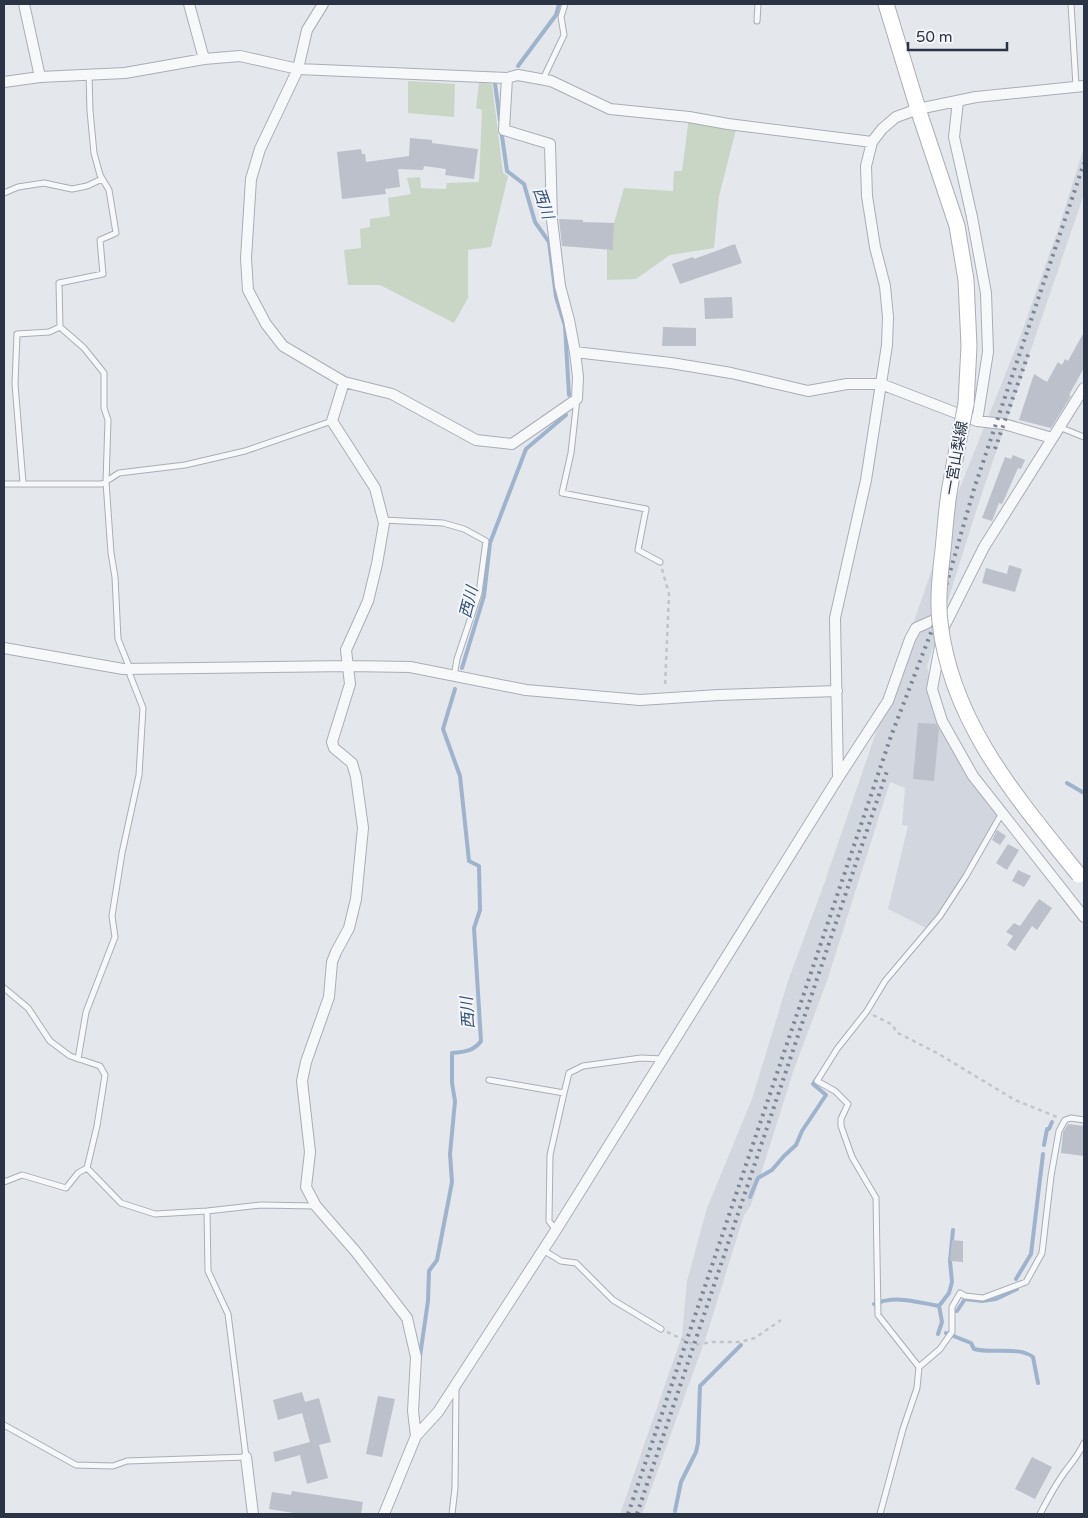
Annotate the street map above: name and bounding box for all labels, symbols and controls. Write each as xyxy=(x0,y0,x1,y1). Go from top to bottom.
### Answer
scale bar xyxy=(908,20,1007,52)
text: 50 m xyxy=(916,28,953,46)
water label: 西川 xyxy=(528,185,558,224)
street label: 一宮山梨線 xyxy=(941,419,971,497)
water label: 西川 xyxy=(455,582,483,620)
water label: 西川 xyxy=(457,994,479,1030)

